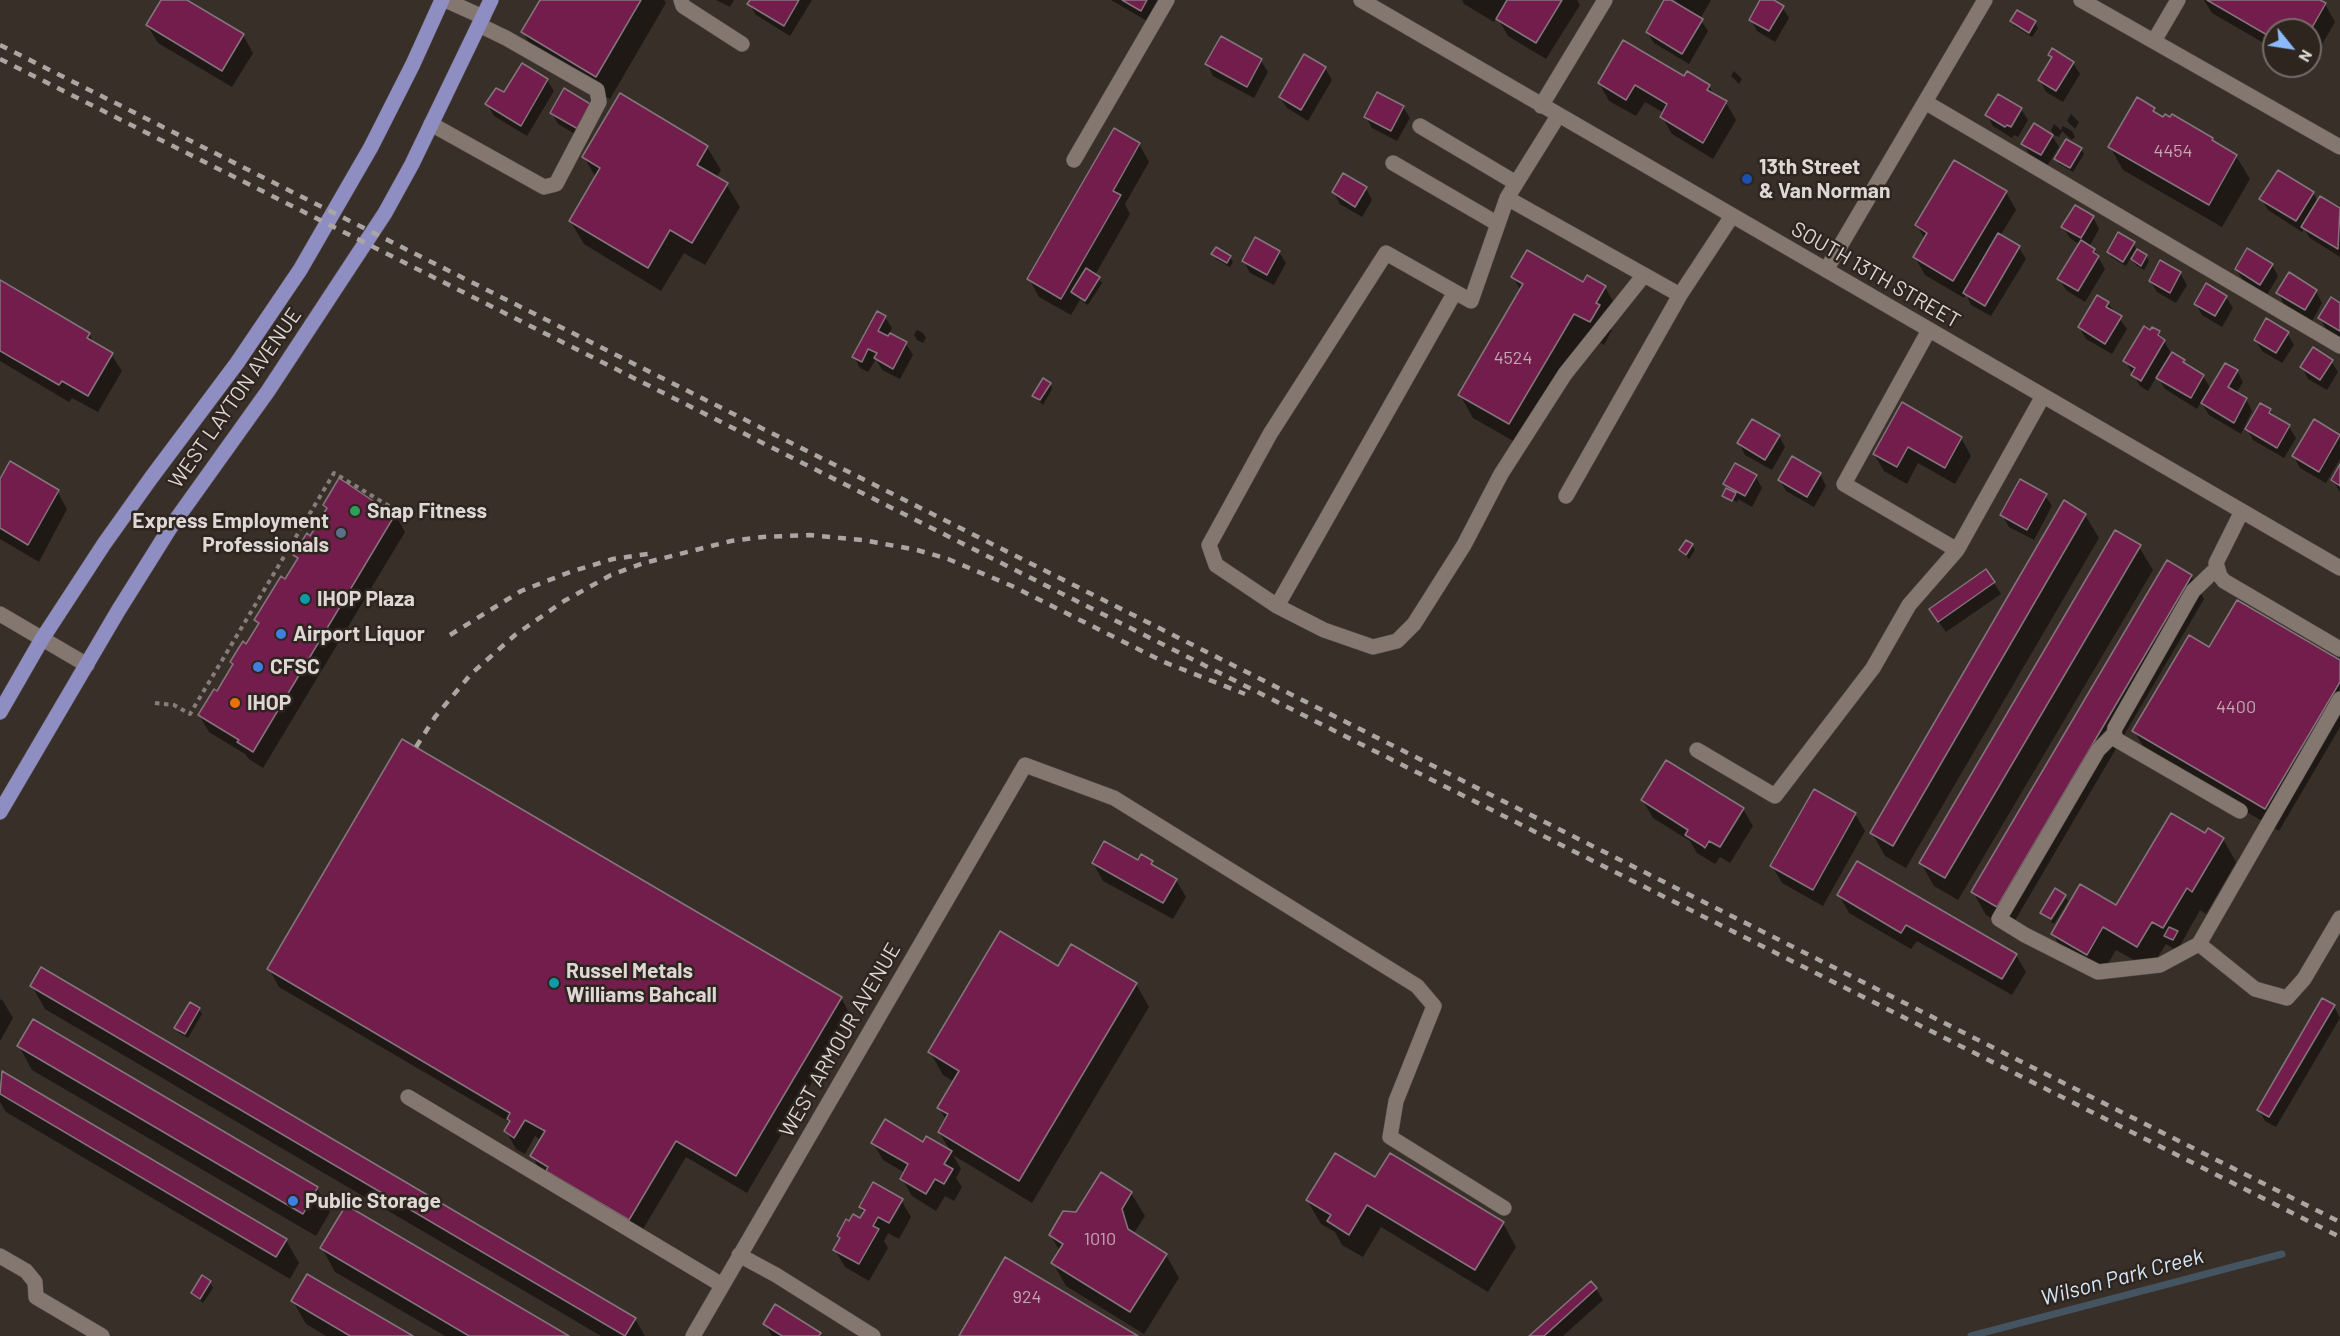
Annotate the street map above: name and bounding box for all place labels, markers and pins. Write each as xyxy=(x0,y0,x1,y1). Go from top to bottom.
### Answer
place label: 13th Street & Van Norman xyxy=(1759,154,1890,204)
marker: 13th Street & Van Norman xyxy=(1740,172,1754,186)
place label: Snap Fitness xyxy=(367,498,487,524)
marker: Snap Fitness xyxy=(348,504,362,518)
place label: Express Employment Professionals xyxy=(132,508,329,558)
marker: Express Employment Professionals xyxy=(334,526,348,540)
place label: IHOP Plaza xyxy=(317,586,415,612)
marker: IHOP Plaza xyxy=(298,592,312,606)
place label: Airport Liquor xyxy=(293,621,425,647)
marker: Airport Liquor xyxy=(274,627,288,641)
place label: CFSC xyxy=(270,654,320,680)
marker: CFSC xyxy=(251,660,265,674)
place label: IHOP xyxy=(247,690,291,716)
marker: IHOP xyxy=(228,696,242,710)
place label: Russel Metals Williams Bahcall xyxy=(566,958,717,1008)
marker: Russel Metals Williams Bahcall xyxy=(547,976,561,990)
place label: Public Storage xyxy=(305,1188,441,1214)
marker: Public Storage xyxy=(286,1194,300,1208)

